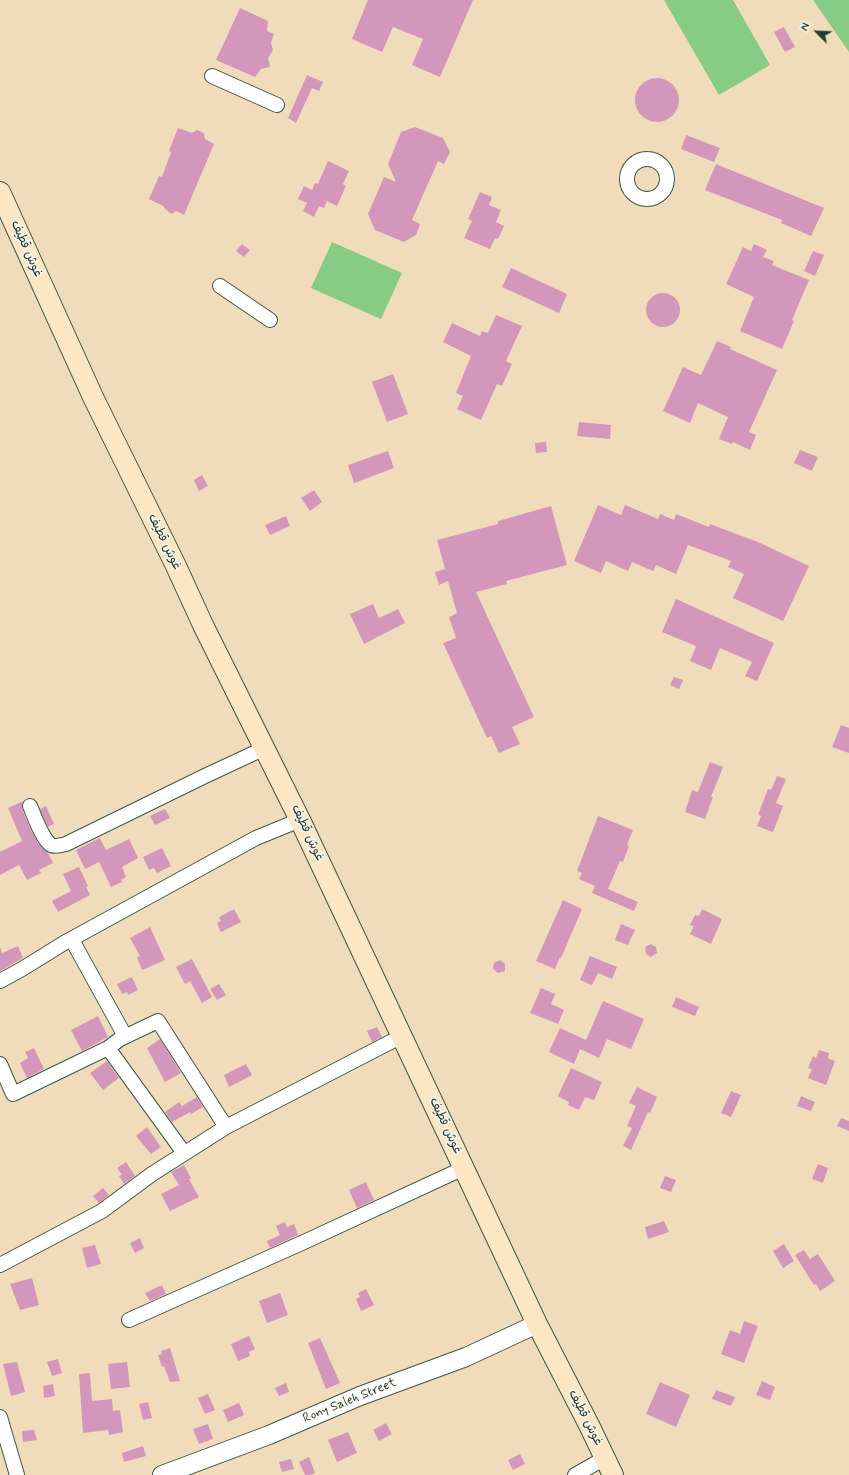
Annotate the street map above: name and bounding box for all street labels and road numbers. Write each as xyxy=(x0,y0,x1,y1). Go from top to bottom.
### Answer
street label: غوش قطيف xyxy=(7,218,45,280)
street label: غوش قطيف xyxy=(144,511,184,573)
street label: غوش قطيف xyxy=(287,802,327,864)
street label: غوش قطيف xyxy=(425,1095,465,1157)
street label: Rony Saleh Street xyxy=(301,1375,399,1427)
street label: غوش قطيف xyxy=(564,1387,606,1449)

